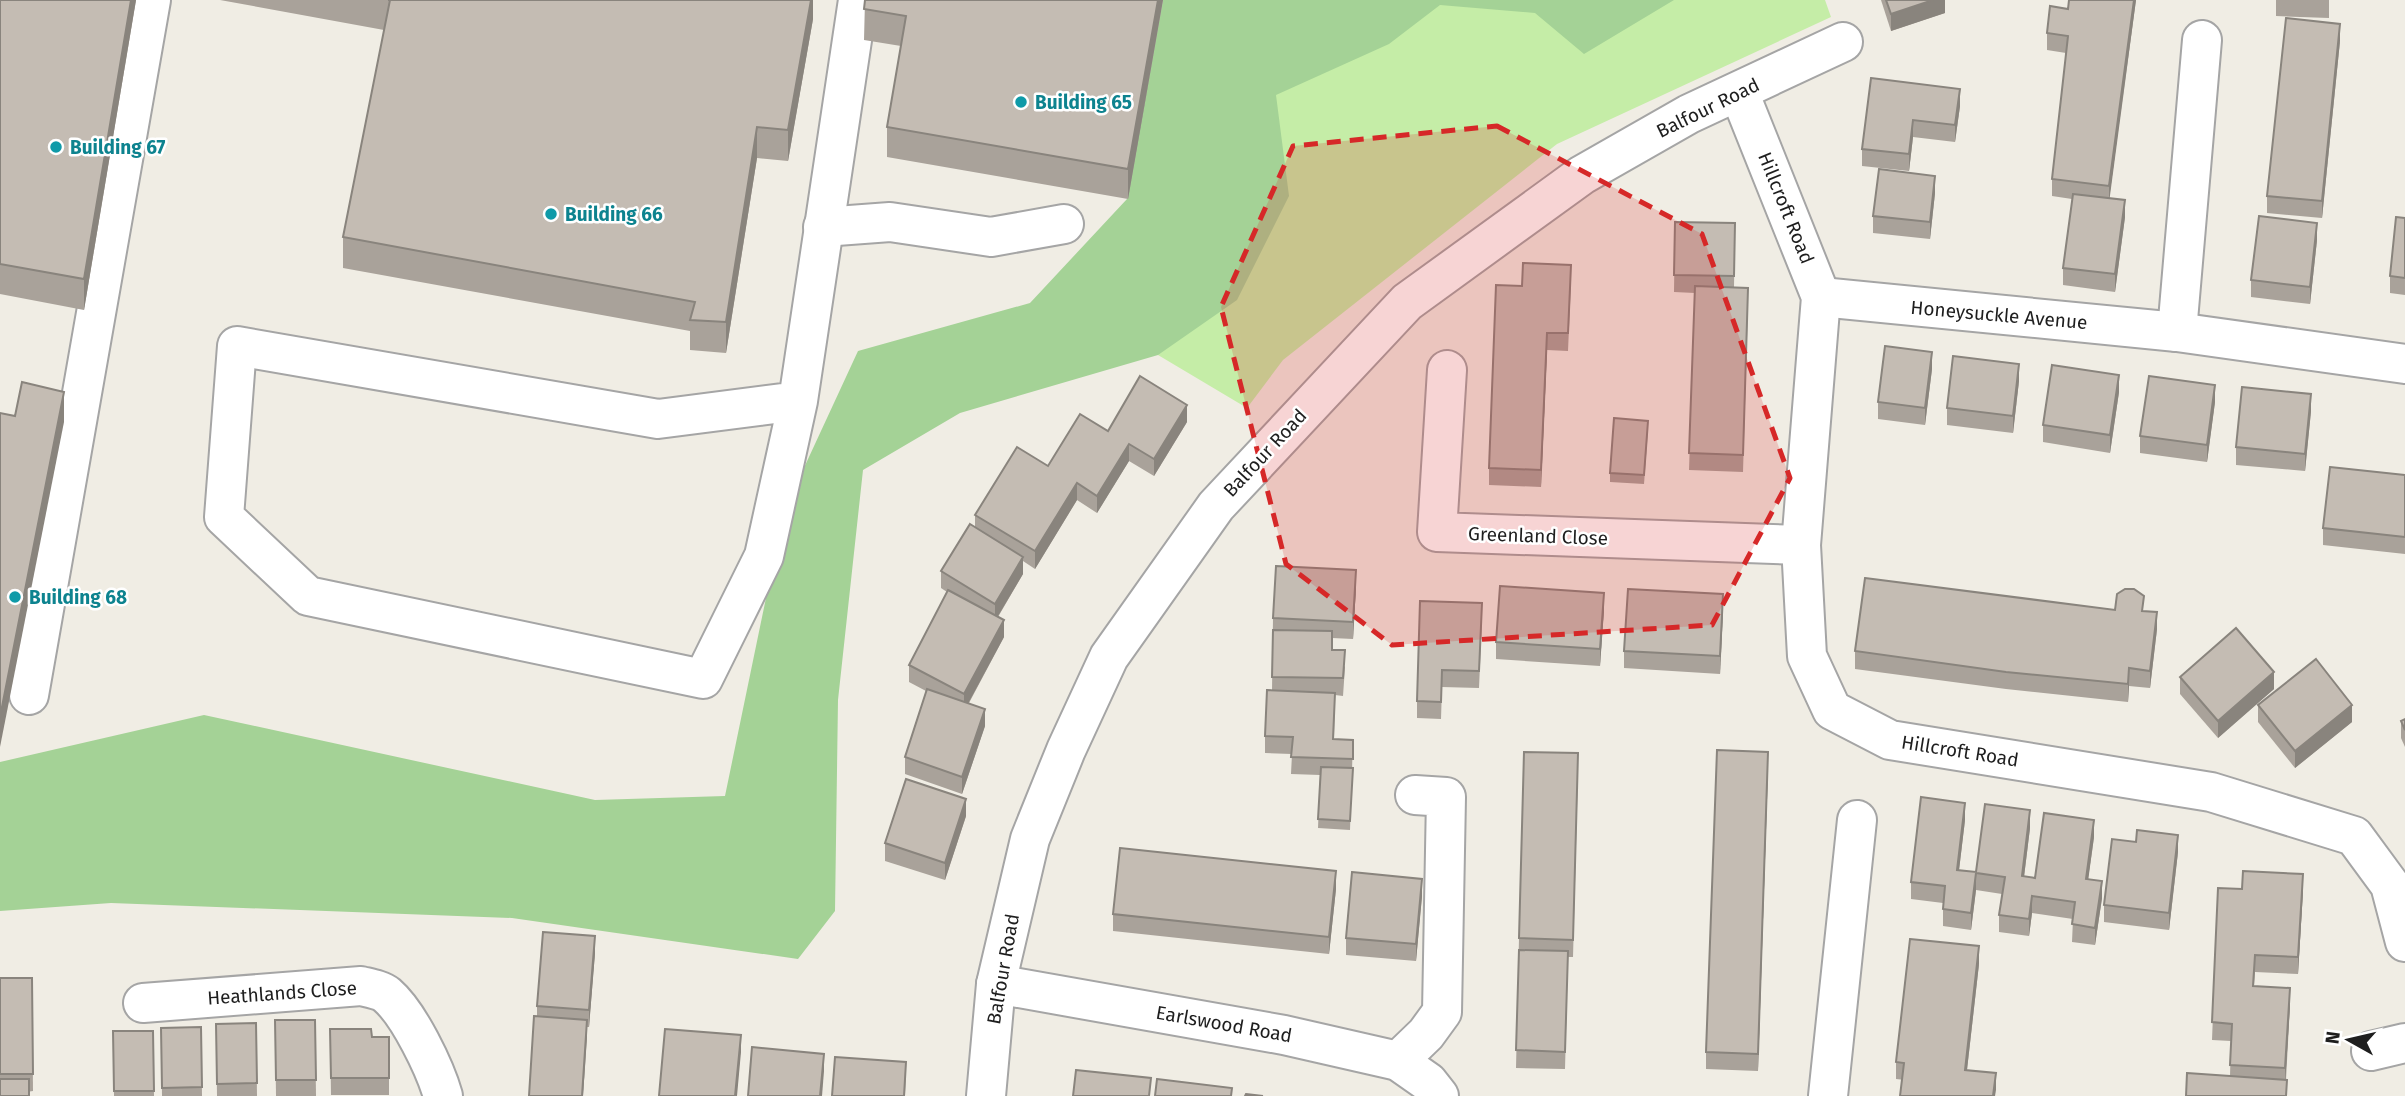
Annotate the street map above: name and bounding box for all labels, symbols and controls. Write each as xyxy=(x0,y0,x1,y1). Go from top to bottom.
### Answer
street label: Balfour Road xyxy=(1653,73,1763,143)
place label: Building 65 xyxy=(1035,91,1132,114)
marker: Building 65 xyxy=(1013,94,1029,110)
place label: Building 67 xyxy=(70,136,165,159)
marker: Building 67 xyxy=(48,139,64,155)
street label: Hillcroft Road xyxy=(1753,149,1819,267)
place label: Building 66 xyxy=(565,203,663,226)
marker: Building 66 xyxy=(543,206,559,222)
street label: Honeysuckle Avenue xyxy=(1910,296,2088,334)
street label: Balfour Road xyxy=(1218,404,1312,502)
street label: Greenland Close xyxy=(1468,522,1608,550)
place label: Building 68 xyxy=(29,586,127,609)
marker: Building 68 xyxy=(7,589,23,605)
street label: Hillcroft Road xyxy=(1900,730,2020,772)
street label: Balfour Road xyxy=(982,912,1024,1026)
street label: Heathlands Close xyxy=(206,976,358,1010)
street label: Earlswood Road xyxy=(1154,1001,1294,1047)
north arrow xyxy=(2314,1005,2384,1075)
text: N xyxy=(2320,1030,2345,1046)

